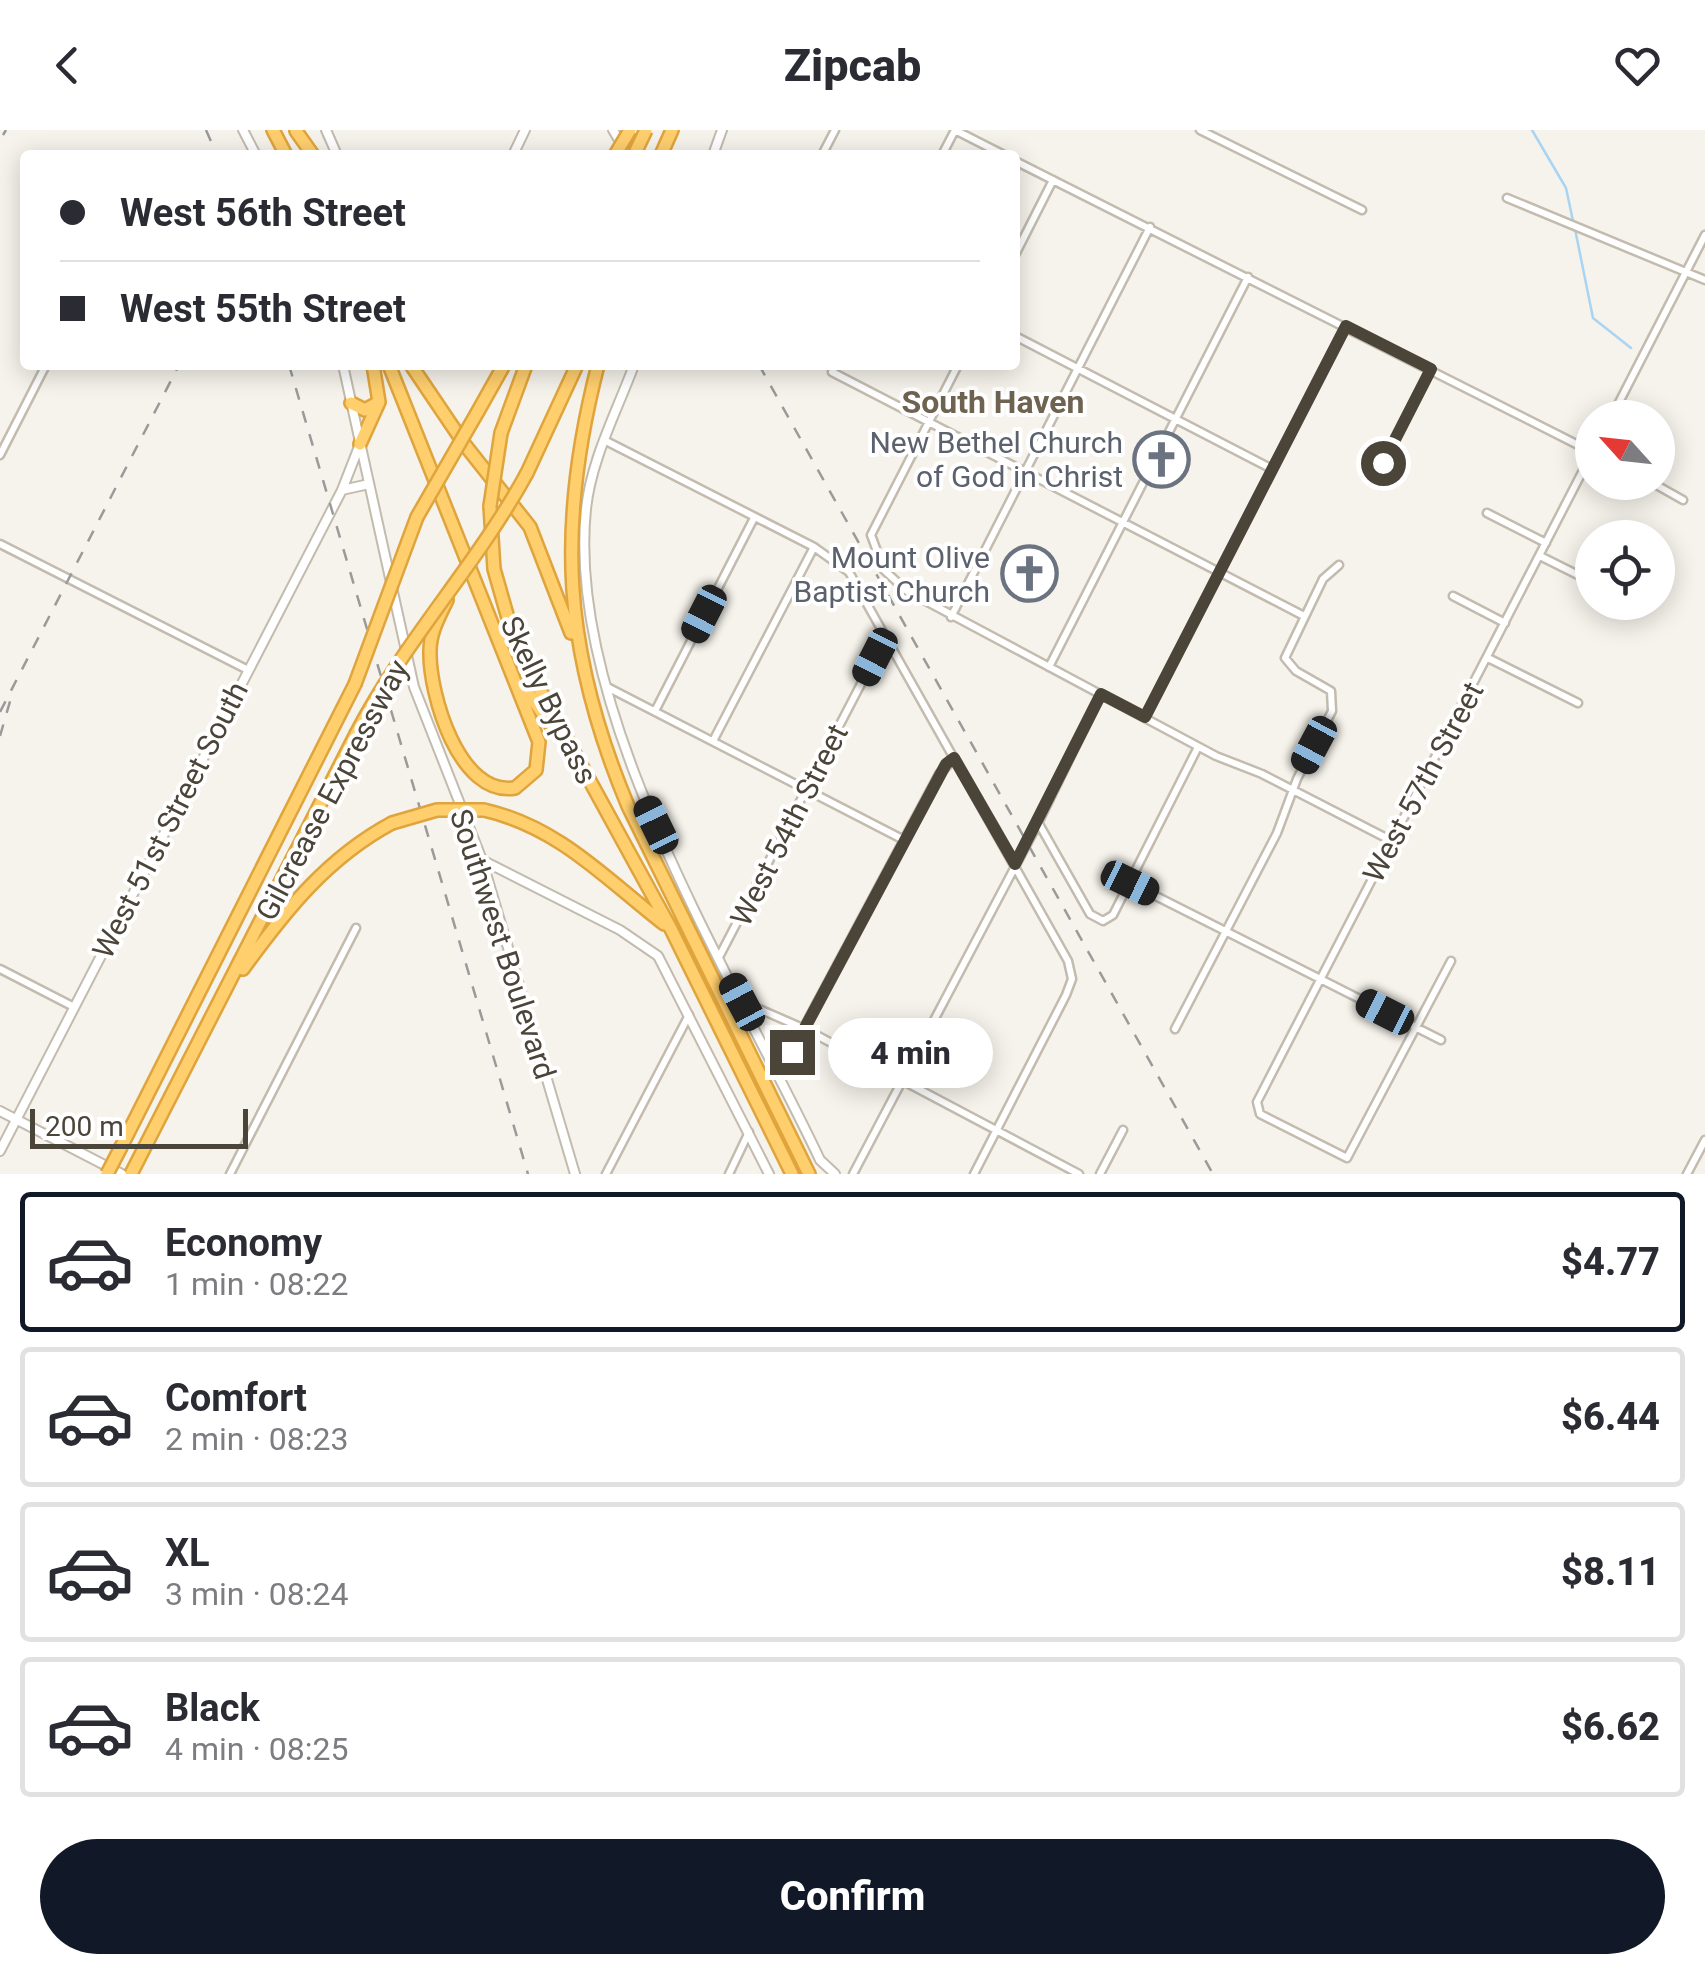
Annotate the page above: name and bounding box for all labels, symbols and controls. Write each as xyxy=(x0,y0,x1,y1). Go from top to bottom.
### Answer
icon: back xyxy=(40,38,95,93)
icon: heart xyxy=(1610,38,1665,93)
text: Zipcab xyxy=(784,39,921,92)
text: West 56th Street xyxy=(120,191,406,235)
text: West 55th Street xyxy=(120,287,406,331)
district label: South Haven xyxy=(901,383,1085,421)
north arrow xyxy=(1575,400,1675,500)
map controls xyxy=(1575,400,1675,620)
place label: New Bethel Church of God in Christ xyxy=(869,425,1123,494)
church icon: New Bethel Church of God in Christ xyxy=(1132,429,1192,489)
route start xyxy=(1361,441,1406,486)
button: locate xyxy=(1575,520,1675,620)
place label: Mount Olive Baptist Church xyxy=(794,540,990,609)
church icon: Mount Olive Baptist Church xyxy=(999,544,1059,604)
car xyxy=(677,580,731,648)
street label: Skelly Bypass xyxy=(493,611,605,789)
car xyxy=(848,623,902,691)
street label: Gilcrease Expressway xyxy=(248,654,416,926)
street label: West 51st Street South xyxy=(85,676,255,964)
street label: West 57th Street xyxy=(1356,676,1490,888)
car xyxy=(1287,711,1341,779)
street label: West 54th Street xyxy=(723,718,855,932)
car xyxy=(629,791,683,859)
street label: Southwest Boulevard xyxy=(443,805,563,1083)
car xyxy=(1096,856,1164,910)
car xyxy=(715,968,769,1036)
car xyxy=(1351,985,1419,1039)
callout: 4 min xyxy=(827,1017,992,1087)
route end xyxy=(770,1030,815,1075)
text: 4 min xyxy=(870,1034,951,1072)
scale bar xyxy=(30,1104,248,1148)
text: 200 m xyxy=(45,1110,124,1143)
icon: car xyxy=(45,1217,135,1307)
text: Economy xyxy=(165,1221,322,1265)
text: $4.77 xyxy=(1561,1240,1660,1284)
text: 1 min · 08:22 xyxy=(165,1265,348,1303)
icon: car xyxy=(45,1372,135,1462)
text: Comfort xyxy=(165,1376,307,1420)
text: $6.44 xyxy=(1561,1395,1660,1439)
text: 2 min · 08:23 xyxy=(165,1420,348,1458)
icon: car xyxy=(45,1527,135,1617)
text: XL xyxy=(165,1531,210,1575)
text: $8.11 xyxy=(1561,1550,1660,1594)
text: 3 min · 08:24 xyxy=(165,1575,348,1613)
icon: car xyxy=(45,1682,135,1772)
text: Black xyxy=(165,1686,260,1730)
text: $6.62 xyxy=(1561,1705,1660,1749)
text: 4 min · 08:25 xyxy=(165,1730,348,1768)
button: Confirm xyxy=(40,1839,1665,1954)

